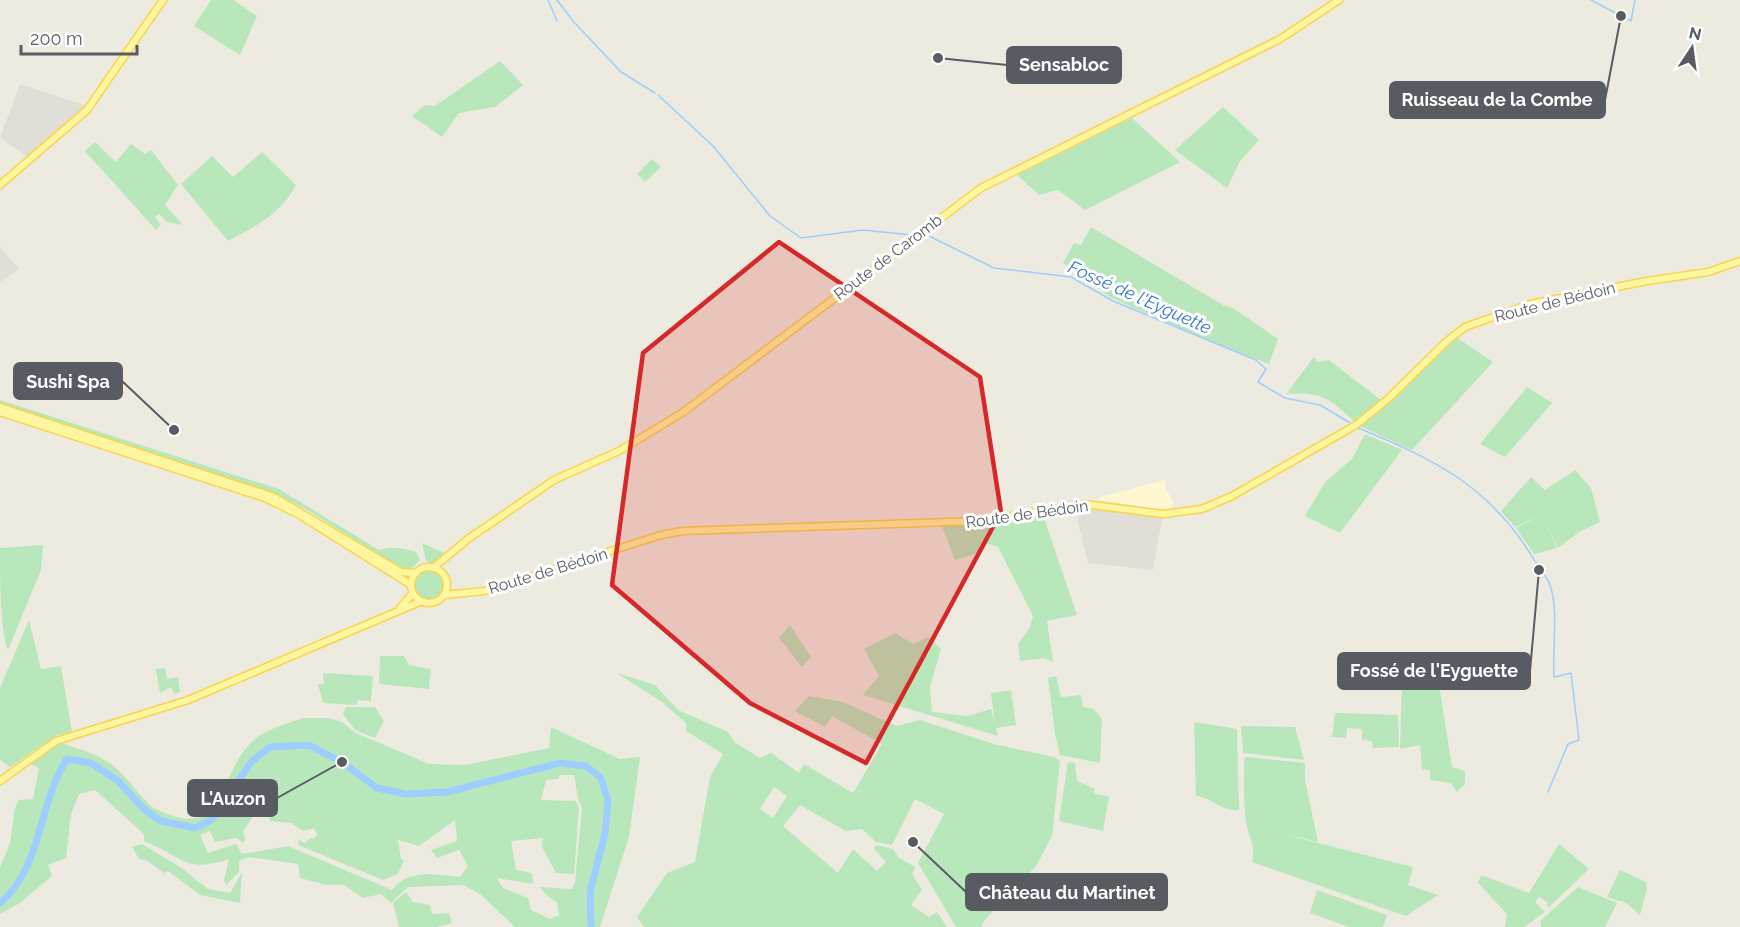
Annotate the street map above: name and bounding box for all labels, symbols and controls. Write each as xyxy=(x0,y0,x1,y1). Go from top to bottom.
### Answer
scale bar xyxy=(21,18,136,56)
north arrow xyxy=(1662,18,1722,78)
text: N xyxy=(1687,23,1703,45)
text: 200 m xyxy=(30,28,83,49)
callout: Sensabloc xyxy=(1007,47,1121,83)
text: Sensabloc xyxy=(1019,54,1109,75)
callout: Ruisseau de la Combe xyxy=(1390,82,1605,118)
text: Ruisseau de la Combe xyxy=(1401,89,1593,110)
street label: Route de Caromb xyxy=(830,210,946,304)
water label: Fossé de l'Eyguette xyxy=(1065,256,1215,338)
street label: Route de Bédoin xyxy=(1493,278,1617,326)
callout: Sushi Spa xyxy=(14,363,122,399)
text: Sushi Spa xyxy=(26,371,110,392)
street label: Route de Bédoin xyxy=(964,496,1090,532)
street label: Route de Bédoin xyxy=(486,544,610,598)
callout: Fossé de l'Eyguette xyxy=(1338,653,1530,689)
text: Fossé de l'Eyguette xyxy=(1350,660,1518,681)
callout: L'Auzon xyxy=(188,780,277,816)
text: L'Auzon xyxy=(200,788,266,809)
callout: Château du Martinet xyxy=(966,874,1167,910)
text: Château du Martinet xyxy=(979,882,1155,903)

